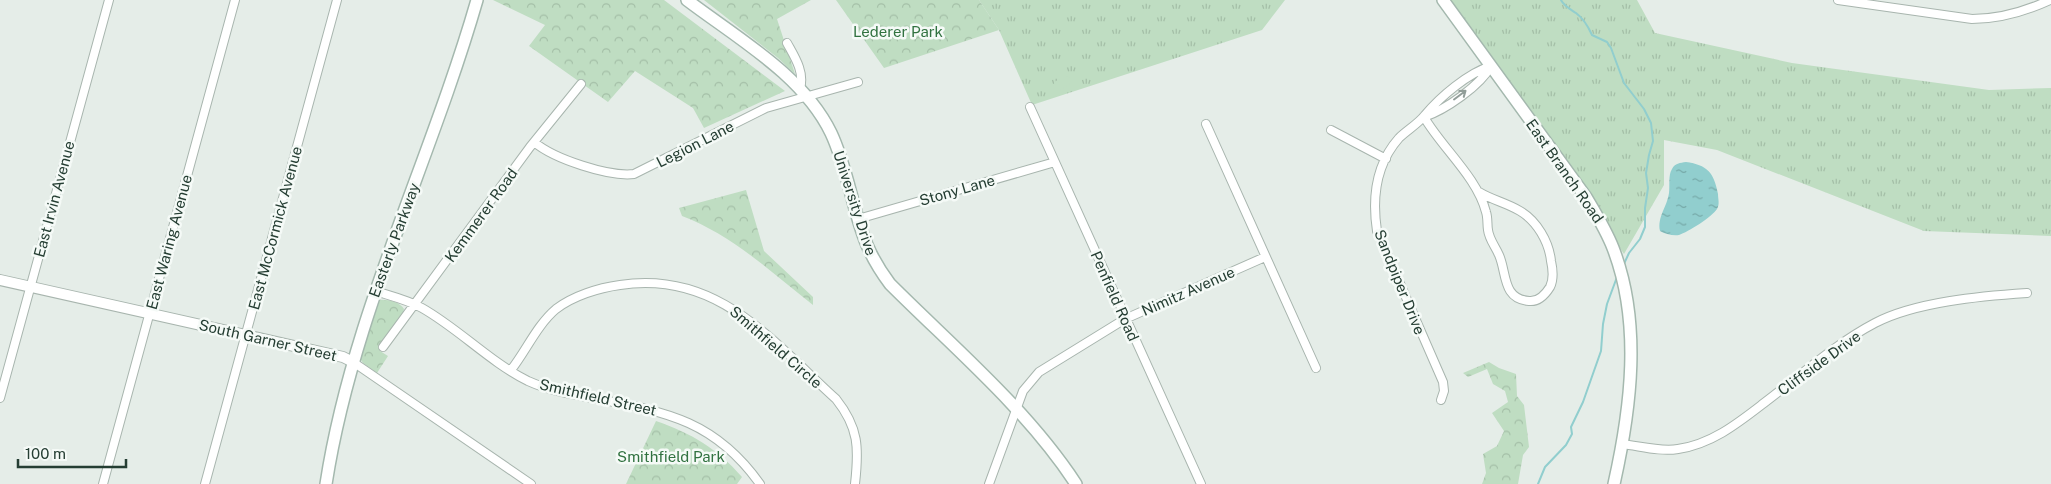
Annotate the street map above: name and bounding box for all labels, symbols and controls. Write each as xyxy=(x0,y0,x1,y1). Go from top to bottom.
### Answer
park label: Lederer Park xyxy=(853,23,943,40)
one-way arrow xyxy=(1453,90,1466,101)
street label: East Branch Road xyxy=(1523,116,1607,226)
street label: Legion Lane xyxy=(653,117,737,171)
street label: East Irvin Avenue xyxy=(30,139,78,259)
street label: East McCormick Avenue xyxy=(245,144,305,312)
street label: University Drive xyxy=(830,148,880,258)
street label: Kemmerer Road xyxy=(441,165,521,265)
street label: Stony Lane xyxy=(917,171,997,209)
street label: East Waring Avenue xyxy=(143,173,195,311)
street label: Easterly Parkway xyxy=(365,180,423,300)
street label: Sandpiper Drive xyxy=(1371,227,1429,337)
street label: Penfield Road xyxy=(1088,248,1142,344)
street label: Nimitz Avenue xyxy=(1139,263,1237,319)
street label: Smithfield Circle xyxy=(726,302,826,392)
street label: South Garner Street xyxy=(197,316,339,364)
street label: Cliffside Drive xyxy=(1774,327,1864,399)
street label: Smithfield Street xyxy=(538,375,658,419)
scale bar xyxy=(18,436,125,468)
text: 100 m xyxy=(25,445,66,462)
park label: Smithfield Park xyxy=(617,448,725,465)

